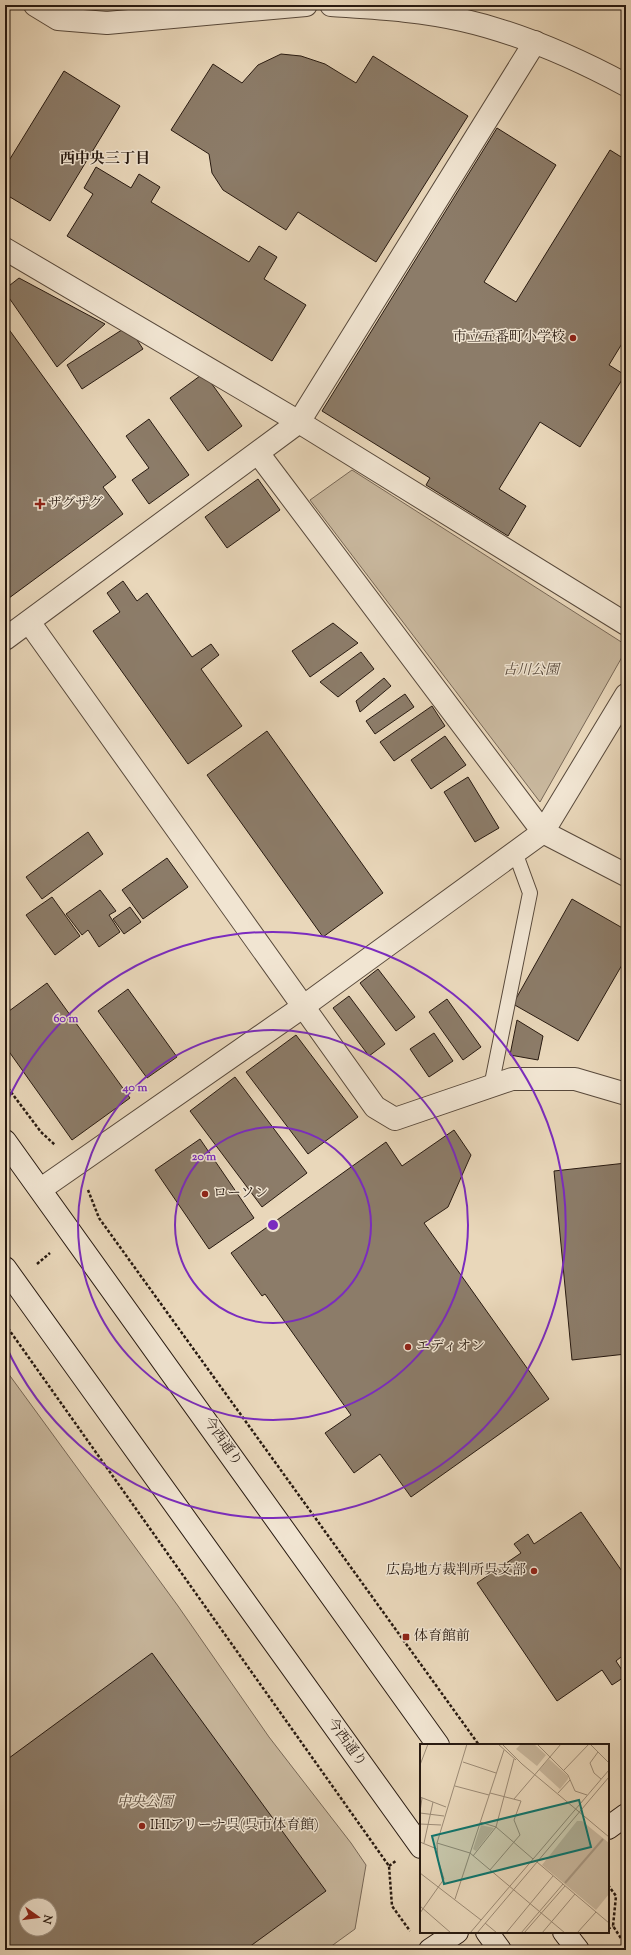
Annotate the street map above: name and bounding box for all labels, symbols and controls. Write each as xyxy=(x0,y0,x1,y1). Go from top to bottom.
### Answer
district label: 西中央三丁目 xyxy=(60,149,150,170)
place label: 市立五番町小学校 xyxy=(453,328,565,348)
marker: 市立五番町小学校 xyxy=(568,333,578,343)
place label: ザグザグ xyxy=(48,494,103,514)
marker: ザグザグ xyxy=(35,499,45,509)
park label: 古川公園 xyxy=(503,661,561,681)
text: 60 m xyxy=(54,1010,78,1028)
text: 40 m xyxy=(122,1079,147,1097)
text: 20 m xyxy=(192,1148,216,1166)
place label: ローソン xyxy=(213,1184,268,1204)
marker: ローソン xyxy=(200,1189,210,1199)
centre of rings xyxy=(266,1218,280,1232)
place label: エディオン xyxy=(416,1337,485,1357)
marker: エディオン xyxy=(403,1342,413,1352)
street label: 今西通り xyxy=(198,1413,246,1471)
place label: 広島地方裁判所呉支部 xyxy=(386,1561,526,1581)
marker: 広島地方裁判所呉支部 xyxy=(529,1566,539,1576)
place label: 体育館前 xyxy=(414,1627,470,1647)
marker: 体育館前 xyxy=(401,1632,411,1642)
street label: 今西通り xyxy=(321,1714,371,1772)
inset map xyxy=(420,1744,609,1933)
park label: 中央公園 xyxy=(117,1793,175,1813)
place label: IHIアリーナ呉(呉市体育館) xyxy=(150,1816,319,1836)
marker: IHIアリーナ呉(呉市体育館) xyxy=(137,1821,147,1831)
north arrow xyxy=(18,1897,58,1937)
text: N xyxy=(38,1912,56,1926)

